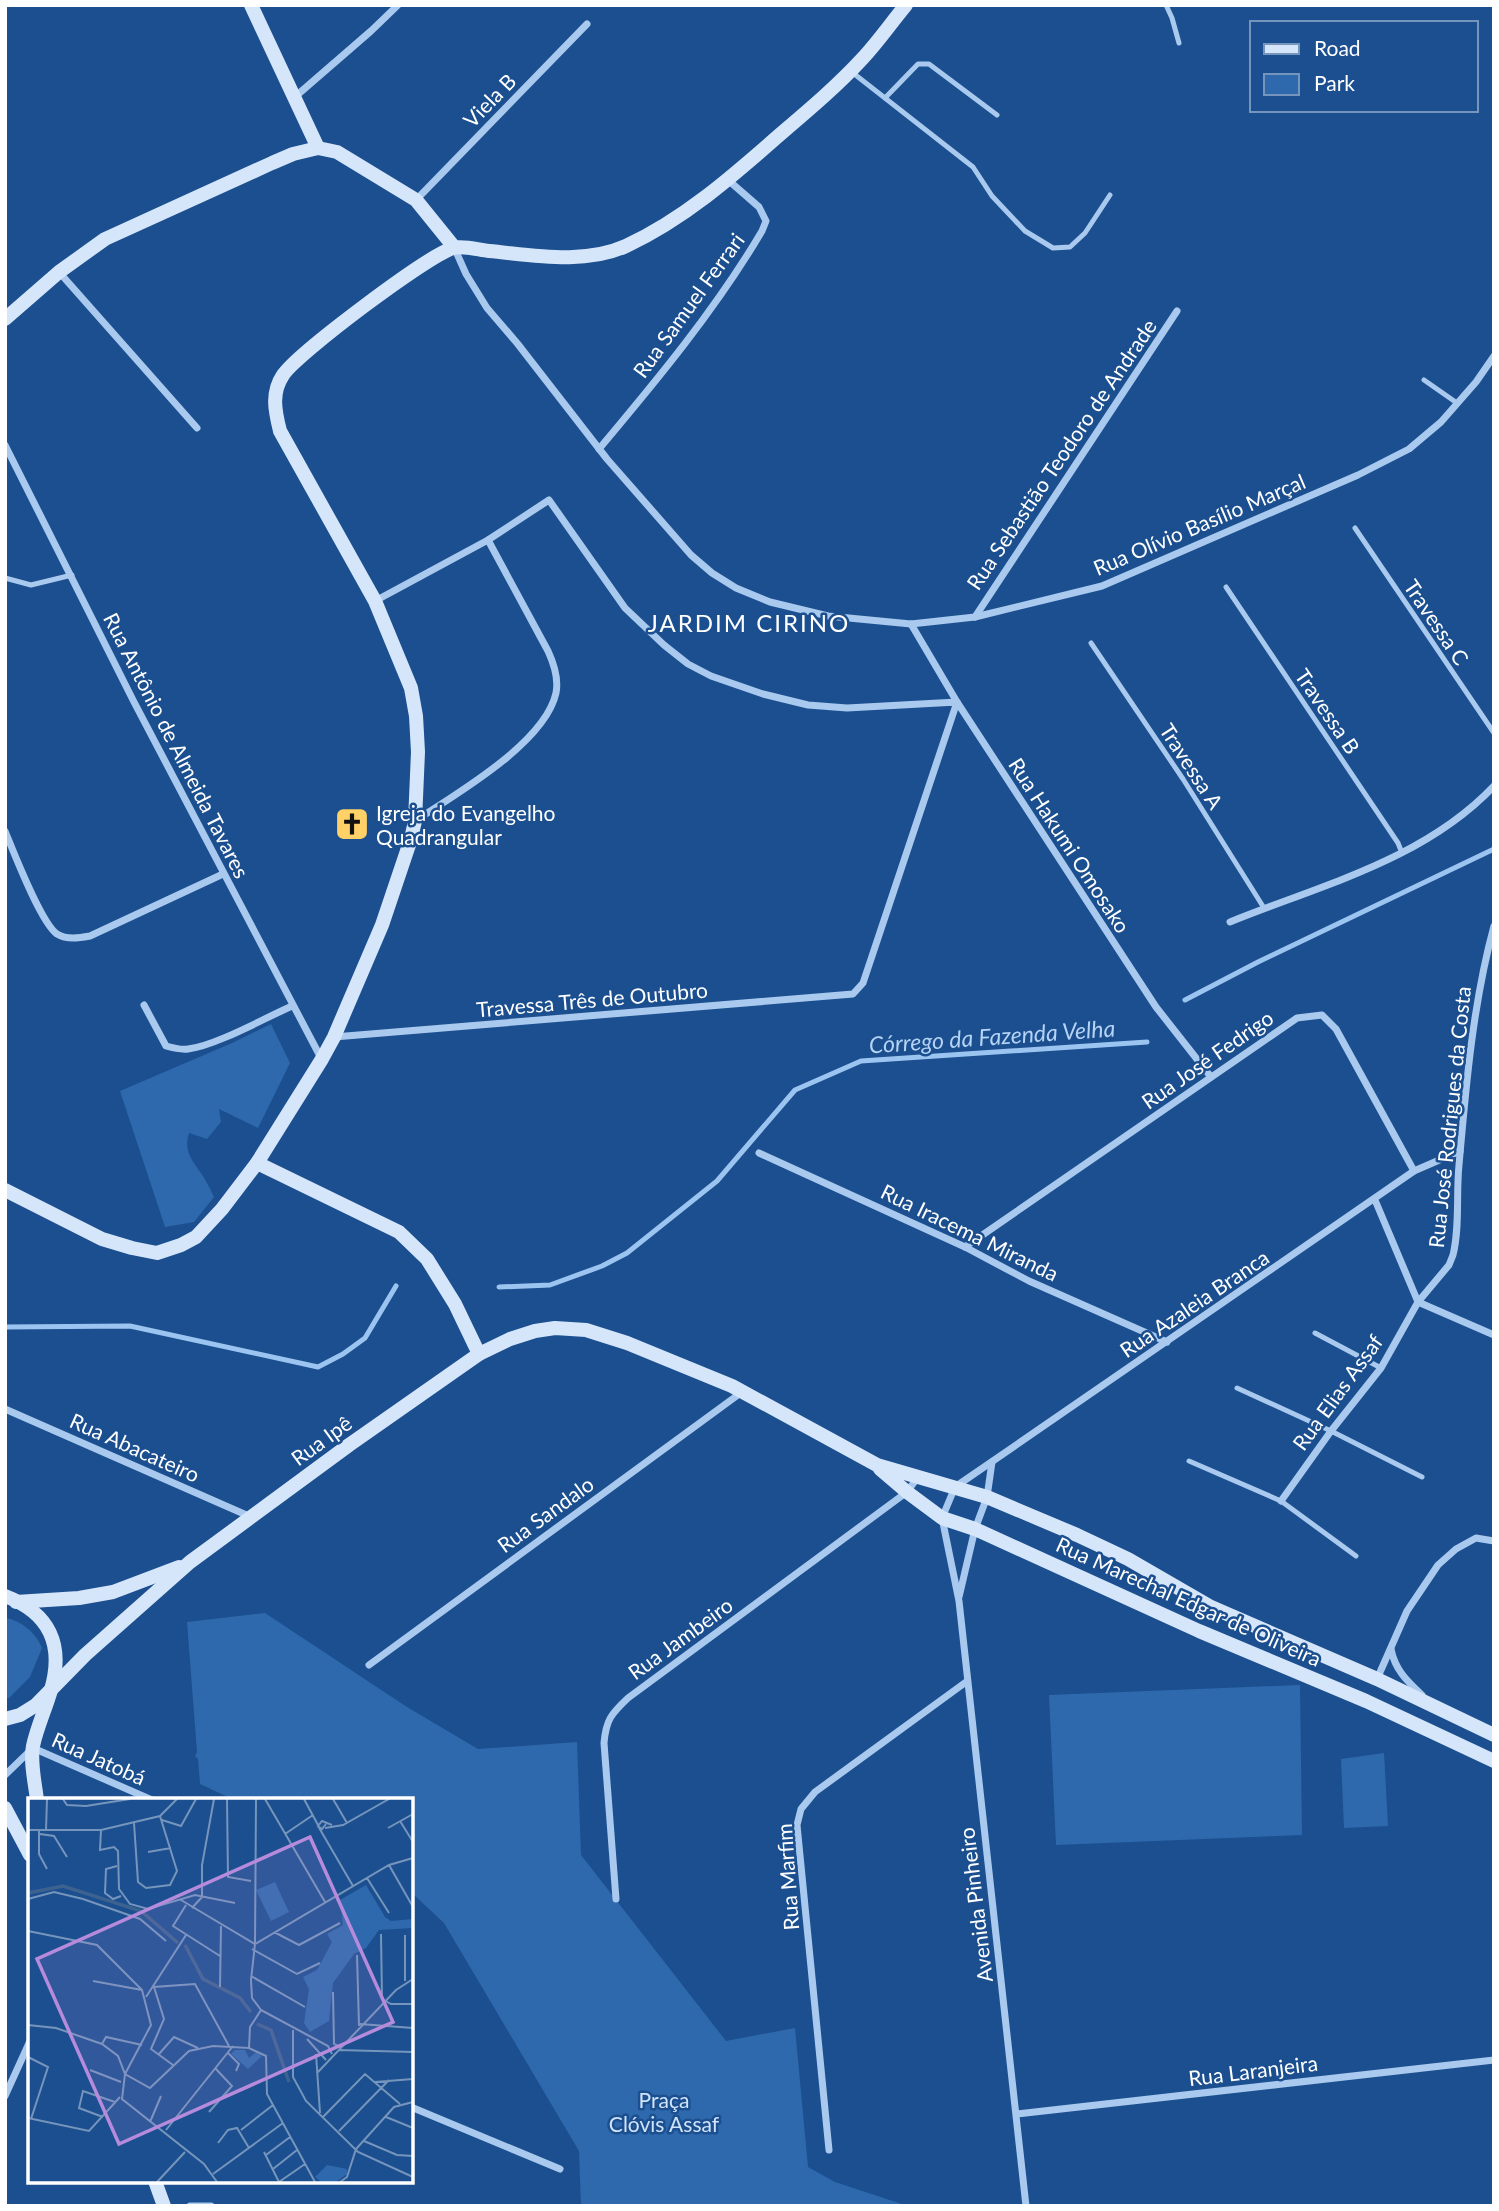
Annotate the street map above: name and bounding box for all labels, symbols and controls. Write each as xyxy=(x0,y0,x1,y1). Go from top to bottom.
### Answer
legend xyxy=(1250,21,1478,112)
text: Road xyxy=(1314,35,1361,60)
street label: Viela B xyxy=(458,68,520,132)
text: Park xyxy=(1314,70,1355,95)
street label: Rua Samuel Ferrari xyxy=(627,228,749,382)
street label: Rua Sebastião Teodoro de Andrade xyxy=(961,314,1161,594)
street label: Rua Olívio Basílio Marçal xyxy=(1089,468,1309,580)
street label: Travessa C xyxy=(1399,575,1475,669)
street label: Rua Antônio de Almeida Tavares xyxy=(99,608,255,882)
district label: JARDIM CIRINO xyxy=(648,608,850,637)
street label: Travessa B xyxy=(1291,664,1365,758)
street label: Travessa A xyxy=(1155,719,1229,814)
street label: Rua Hakumi Omosako xyxy=(1004,753,1136,937)
place label: Igreja do Evangelho Quadrangular xyxy=(376,800,556,849)
church icon: Igreja do Evangelho Quadrangular xyxy=(333,805,371,843)
street label: Travessa Três de Outubro xyxy=(475,976,709,1022)
street label: Rua José Rodrigues da Costa xyxy=(1423,985,1475,1249)
street label: Rua José Fedrigo xyxy=(1136,1004,1278,1114)
water label: Córrego da Fazenda Velha xyxy=(868,1013,1116,1059)
street label: Rua Iracema Miranda xyxy=(877,1178,1063,1286)
street label: Rua Azaleia Branca xyxy=(1115,1244,1273,1362)
street label: Rua Elias Assaf xyxy=(1287,1329,1388,1455)
street label: Rua Abacateiro xyxy=(66,1407,204,1487)
street label: Rua Ipê xyxy=(286,1410,356,1470)
street label: Rua Sandalo xyxy=(492,1471,598,1557)
street label: Rua Marechal Edgar de Oliveira xyxy=(1053,1531,1325,1671)
street label: Rua Jambeiro xyxy=(623,1592,737,1684)
street label: Rua Jatobá xyxy=(48,1726,150,1790)
inset map xyxy=(28,1798,413,2183)
street label: Rua Marfim xyxy=(771,1823,803,1931)
street label: Avenida Pinheiro xyxy=(953,1826,997,1984)
street label: Rua Laranjeira xyxy=(1187,2050,1319,2090)
park label: Praça Clóvis Assaf xyxy=(609,2087,720,2136)

